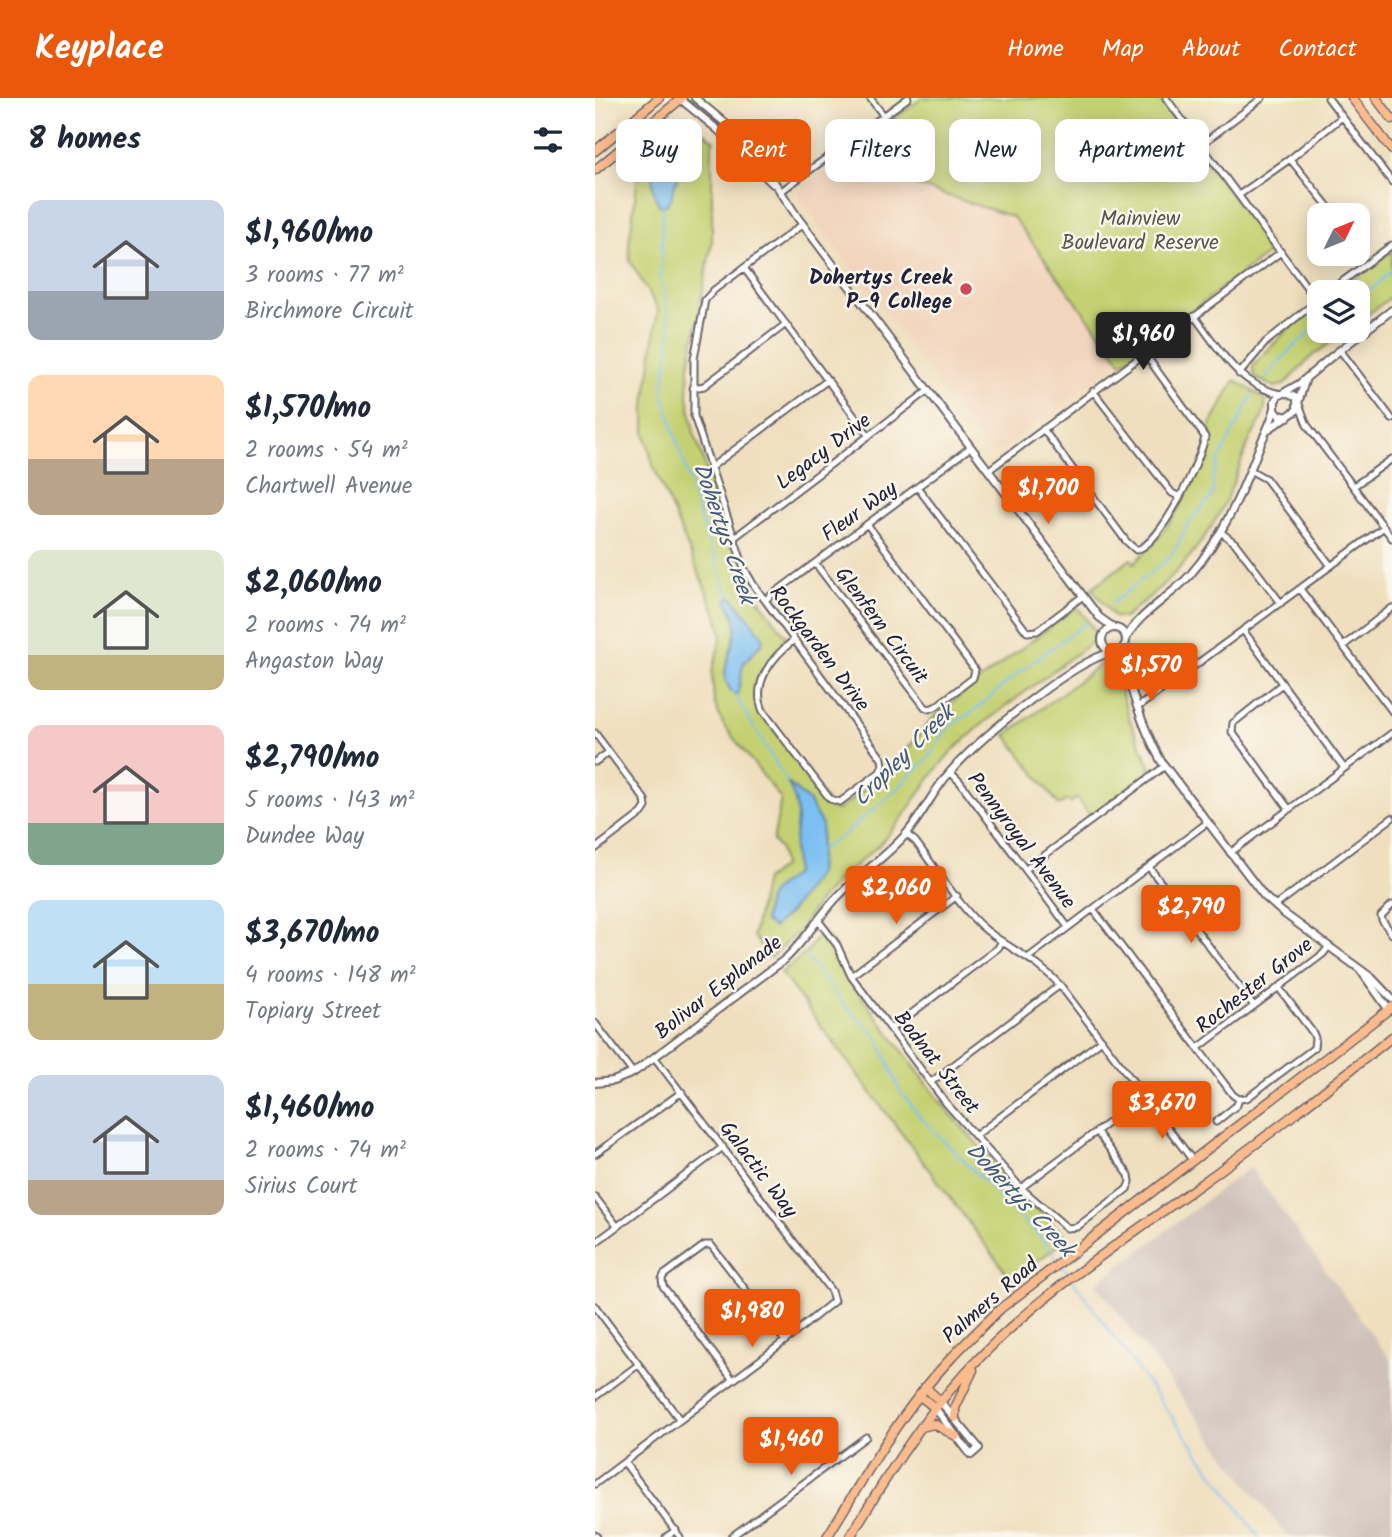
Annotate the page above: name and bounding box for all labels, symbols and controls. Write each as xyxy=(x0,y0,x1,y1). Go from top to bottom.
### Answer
text: Keyplace xyxy=(35,23,164,76)
text: Home xyxy=(1007,30,1064,69)
text: Map xyxy=(1102,30,1144,69)
text: About xyxy=(1182,30,1240,69)
text: Contact xyxy=(1278,30,1357,69)
text: 8 homes xyxy=(28,116,141,164)
chip: Buy xyxy=(616,119,702,182)
chip: Rent xyxy=(716,119,811,182)
chip: Filters xyxy=(825,119,935,182)
chip: New xyxy=(949,119,1041,182)
chip: Apartment xyxy=(1055,119,1209,182)
icon: filters xyxy=(529,121,567,159)
park label: Mainview Boulevard Reserve xyxy=(1061,203,1219,260)
north arrow xyxy=(1307,203,1370,266)
map controls xyxy=(1307,203,1370,343)
text: $1,960/mo xyxy=(245,210,373,258)
icon: home xyxy=(84,228,168,312)
text: 3 rooms · 77 m² xyxy=(245,258,404,294)
place label: Dohertys Creek P-9 College xyxy=(809,262,953,319)
button: layers xyxy=(1307,280,1370,343)
marker: Dohertys Creek P-9 College xyxy=(958,281,974,297)
text: Birchmore Circuit xyxy=(245,294,414,330)
pin: $1,960 xyxy=(1086,313,1200,372)
text: $1,960 xyxy=(1112,317,1174,353)
text: $1,570/mo xyxy=(245,385,371,433)
icon: home xyxy=(84,403,168,487)
street label: Legacy Drive xyxy=(769,405,879,499)
text: 2 rooms · 54 m² xyxy=(245,433,408,469)
water label: Dohertys Creek xyxy=(682,458,765,612)
pin: $1,700 xyxy=(991,466,1105,526)
text: Chartwell Avenue xyxy=(245,469,412,505)
text: $1,700 xyxy=(1017,471,1079,507)
street label: Fleur Way xyxy=(815,473,905,551)
text: $2,060/mo xyxy=(245,560,382,608)
street label: Glenfern Circuit xyxy=(826,560,937,692)
icon: home xyxy=(84,578,168,662)
street label: Rockgarden Drive xyxy=(760,579,878,720)
text: 2 rooms · 74 m² xyxy=(245,608,406,644)
text: Angaston Way xyxy=(245,644,383,680)
pin: $1,570 xyxy=(1094,644,1208,703)
text: $1,570 xyxy=(1121,648,1181,684)
water label: Cropley Creek xyxy=(845,695,966,816)
text: $2,790/mo xyxy=(245,735,380,783)
icon: home xyxy=(84,753,168,837)
street label: Pennyroyal Avenue xyxy=(958,765,1084,917)
text: 5 rooms · 143 m² xyxy=(245,783,415,819)
text: Dundee Way xyxy=(245,819,364,855)
pin: $2,060 xyxy=(839,866,953,926)
text: $2,060 xyxy=(861,871,931,907)
pin: $2,790 xyxy=(1134,886,1248,945)
text: $2,790 xyxy=(1157,890,1225,926)
text: $3,670/mo xyxy=(245,910,380,958)
street label: Bolivar Esplanade xyxy=(648,927,790,1049)
icon: home xyxy=(84,928,168,1012)
street label: Rochester Grove xyxy=(1189,929,1321,1043)
text: 4 rooms · 148 m² xyxy=(245,958,416,994)
text: Topiary Street xyxy=(245,994,381,1030)
street label: Bodnat Street xyxy=(885,1004,988,1123)
pin: $3,670 xyxy=(1105,1082,1219,1141)
text: $1,460/mo xyxy=(245,1085,374,1133)
text: $3,670 xyxy=(1128,1086,1196,1122)
icon: home xyxy=(84,1103,168,1187)
street label: Galactic Way xyxy=(710,1114,805,1225)
text: 2 rooms · 74 m² xyxy=(245,1133,406,1169)
water label: Dohertys Creek xyxy=(956,1134,1085,1269)
text: Sirius Court xyxy=(245,1169,358,1205)
street label: Palmers Road xyxy=(935,1249,1047,1353)
pin: $1,980 xyxy=(695,1290,809,1349)
text: $1,980 xyxy=(720,1294,784,1330)
pin: $1,460 xyxy=(734,1418,848,1477)
text: $1,460 xyxy=(759,1422,823,1458)

